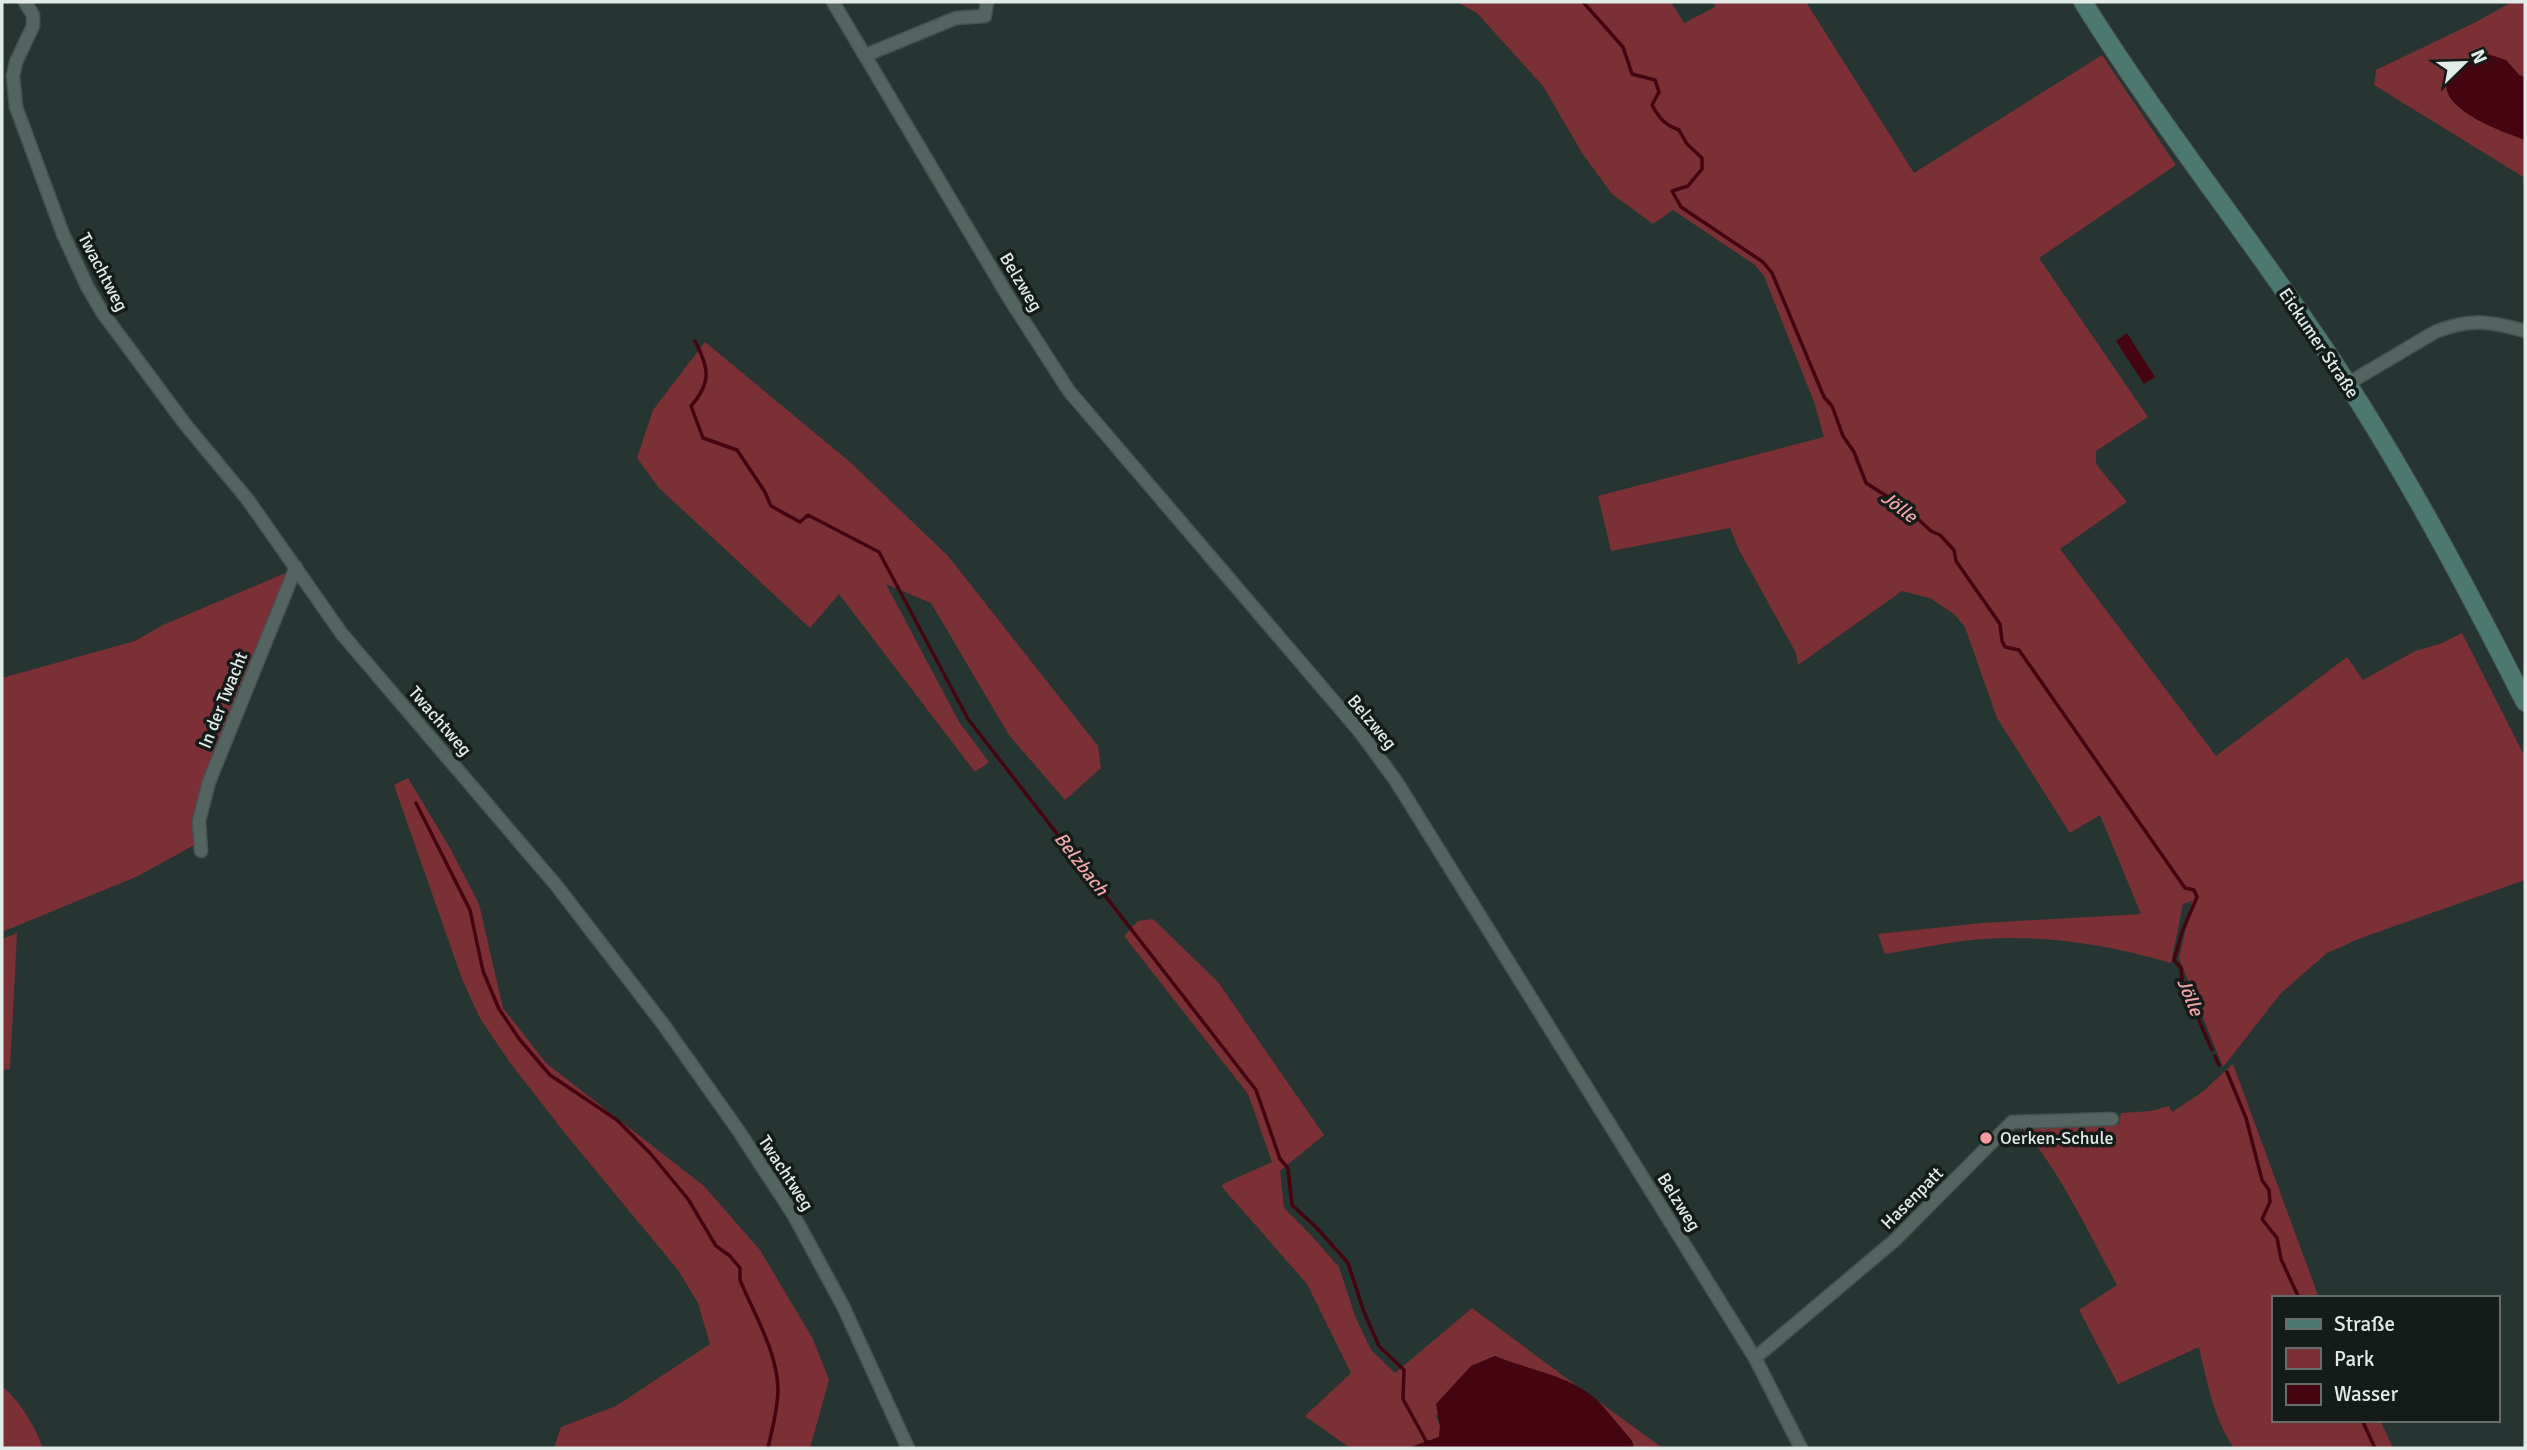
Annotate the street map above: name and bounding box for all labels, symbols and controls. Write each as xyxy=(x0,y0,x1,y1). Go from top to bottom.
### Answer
north arrow xyxy=(2429,28,2499,98)
text: N xyxy=(2465,46,2492,68)
street label: Twachtweg xyxy=(73,229,133,315)
street label: Belzweg xyxy=(995,249,1047,315)
street label: Eickumer Straße xyxy=(2274,284,2364,402)
water label: Jölle xyxy=(1876,486,1923,529)
street label: In der Twacht xyxy=(194,648,252,752)
street label: Twachtweg xyxy=(404,682,476,760)
street label: Belzweg xyxy=(1343,690,1401,754)
water label: Belzbach xyxy=(1049,827,1114,901)
water label: Jölle xyxy=(2171,975,2209,1021)
place label: Oerken-Schule xyxy=(2000,1127,2114,1149)
marker: Oerken-Schule xyxy=(1978,1130,1994,1146)
street label: Twachtweg xyxy=(753,1131,819,1215)
street label: Hasenpatt xyxy=(1876,1162,1948,1234)
street label: Belzweg xyxy=(1652,1169,1706,1235)
legend xyxy=(2272,1296,2499,1422)
text: Straße xyxy=(2334,1311,2395,1337)
text: Park xyxy=(2334,1346,2375,1372)
text: Wasser xyxy=(2334,1381,2399,1407)

